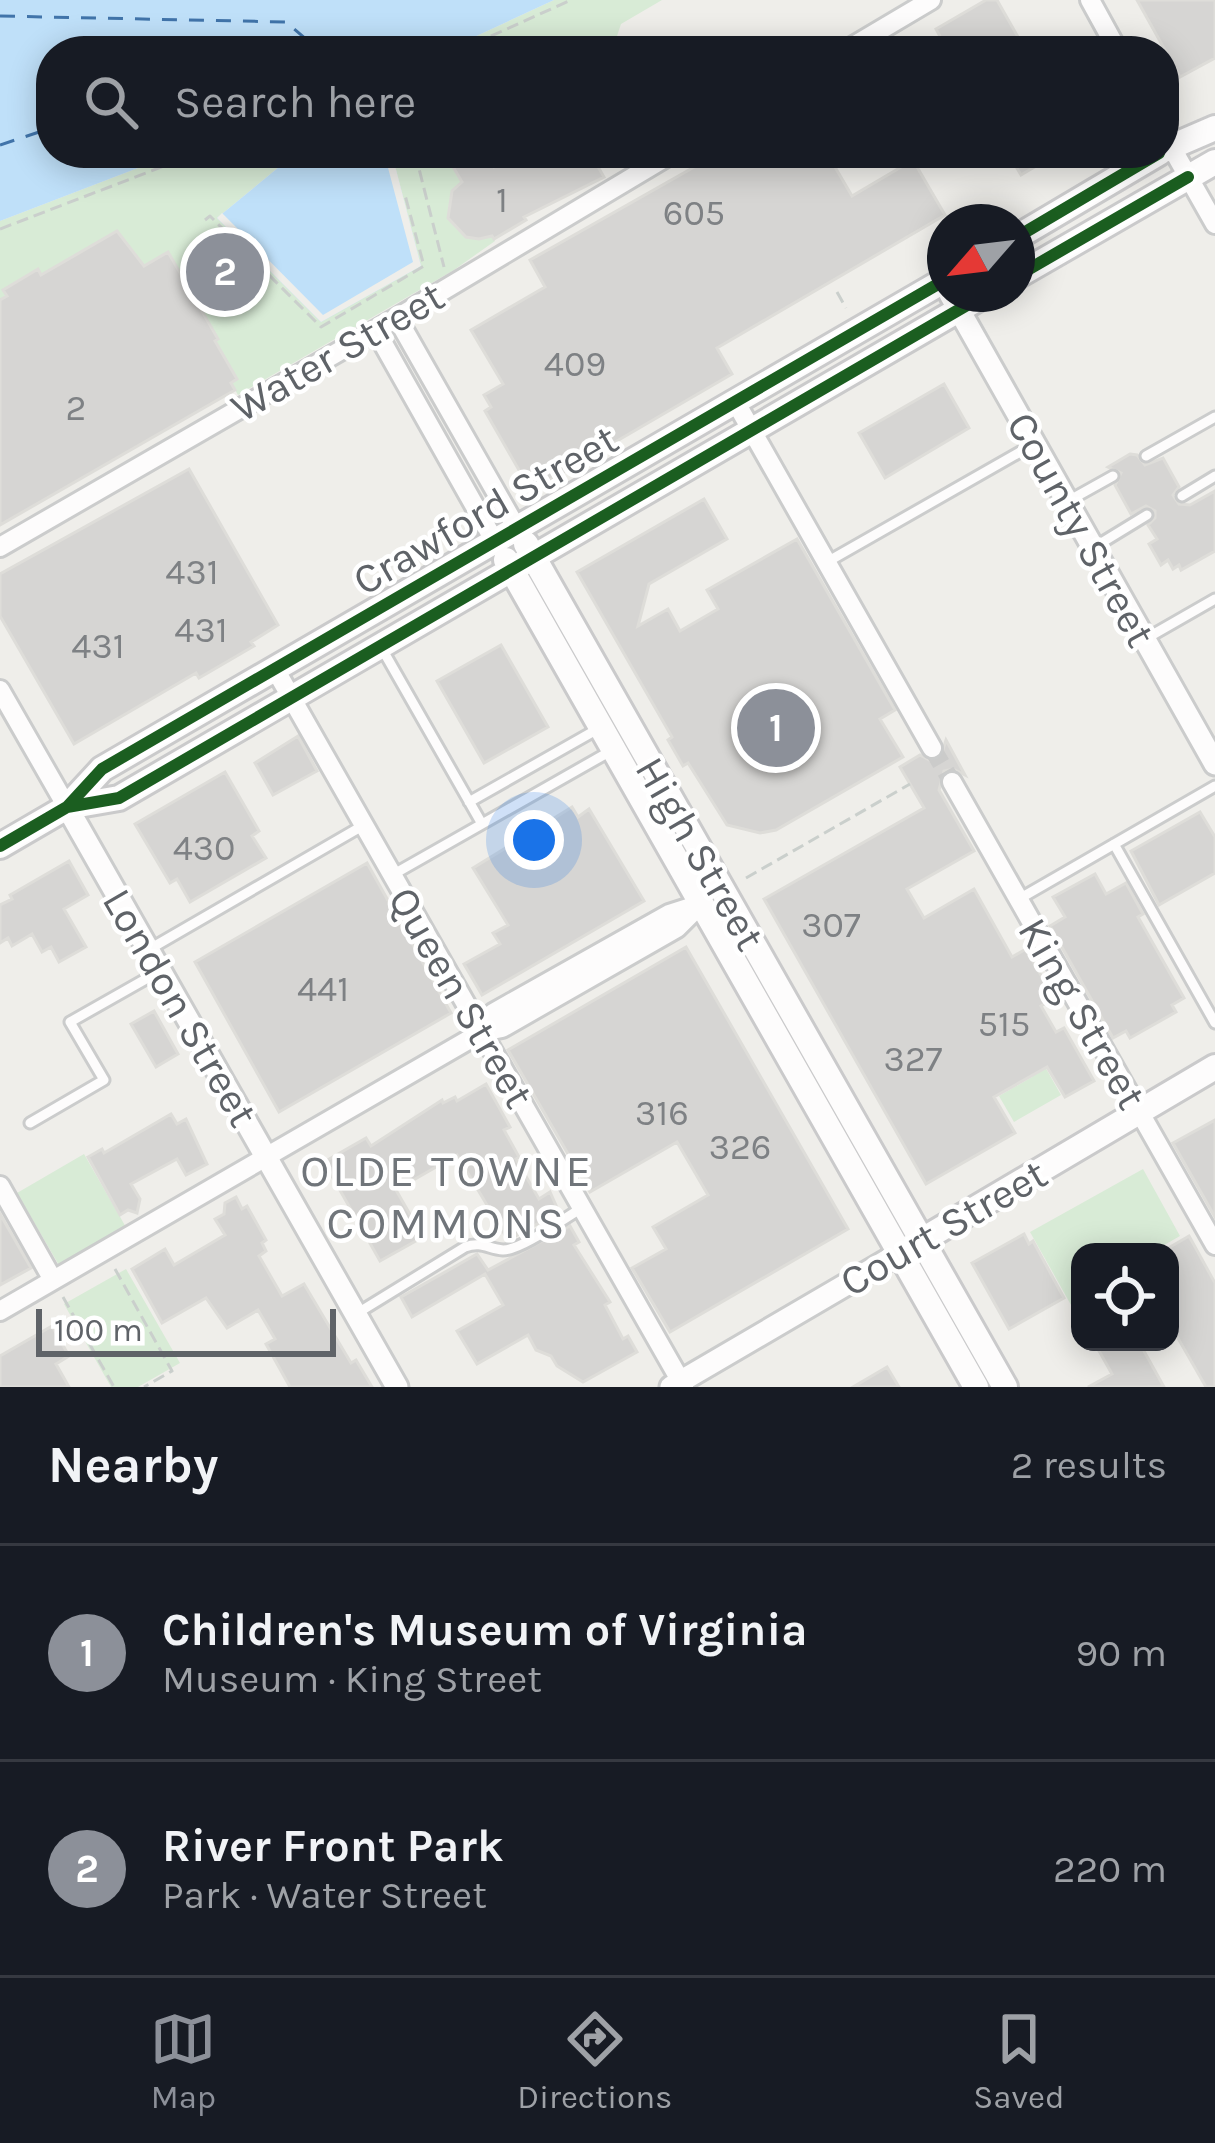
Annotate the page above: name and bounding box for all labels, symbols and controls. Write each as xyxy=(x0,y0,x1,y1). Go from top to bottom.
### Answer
search box xyxy=(36,36,1179,168)
icon: search xyxy=(78,69,144,135)
text: Search here xyxy=(174,76,416,128)
house number: 1 xyxy=(496,179,508,221)
house number: 605 xyxy=(663,192,725,234)
north arrow xyxy=(927,204,1035,312)
pin: 2 xyxy=(186,227,264,317)
street label: Water Street xyxy=(222,271,453,433)
house number: 409 xyxy=(544,343,606,385)
house number: 2 xyxy=(66,387,86,429)
street label: County Street xyxy=(996,404,1166,655)
street label: Crawford Street xyxy=(344,414,627,606)
house number: 431 xyxy=(165,551,219,593)
house number: 431 xyxy=(174,609,228,651)
house number: 431 xyxy=(71,625,125,667)
pin: 1 xyxy=(737,683,815,773)
street label: High Street xyxy=(625,748,776,959)
your location xyxy=(504,810,564,870)
house number: 430 xyxy=(173,827,235,869)
street label: Queen Street xyxy=(378,878,544,1117)
street label: London Street xyxy=(92,880,268,1135)
house number: 307 xyxy=(801,904,861,946)
street label: King Street xyxy=(1007,909,1157,1118)
house number: 441 xyxy=(297,968,349,1010)
house number: 515 xyxy=(978,1003,1030,1045)
house number: 327 xyxy=(883,1038,943,1080)
house number: 316 xyxy=(635,1092,689,1134)
house number: 326 xyxy=(709,1126,771,1168)
district label: OLDE TOWNE COMMONS xyxy=(300,1145,594,1249)
street label: Court Street xyxy=(831,1149,1056,1307)
map controls xyxy=(1071,1243,1179,1351)
button: locate xyxy=(1071,1243,1179,1351)
scale bar xyxy=(36,1303,336,1356)
text: 100 m xyxy=(54,1311,143,1349)
text: Nearby xyxy=(48,1435,218,1495)
text: 2 results xyxy=(1011,1442,1167,1488)
text: Children's Museum of Virginia xyxy=(162,1604,807,1656)
text: 1 xyxy=(80,1630,94,1676)
text: 90 m xyxy=(1075,1630,1167,1676)
text: Museum · King Street xyxy=(162,1656,542,1702)
text: River Front Park xyxy=(162,1820,504,1872)
text: 2 xyxy=(75,1846,99,1892)
text: 220 m xyxy=(1053,1846,1167,1892)
text: Park · Water Street xyxy=(162,1872,487,1918)
tab: Map xyxy=(150,2006,216,2116)
tab: Directions xyxy=(517,2006,672,2116)
tab: Saved xyxy=(973,2006,1065,2116)

